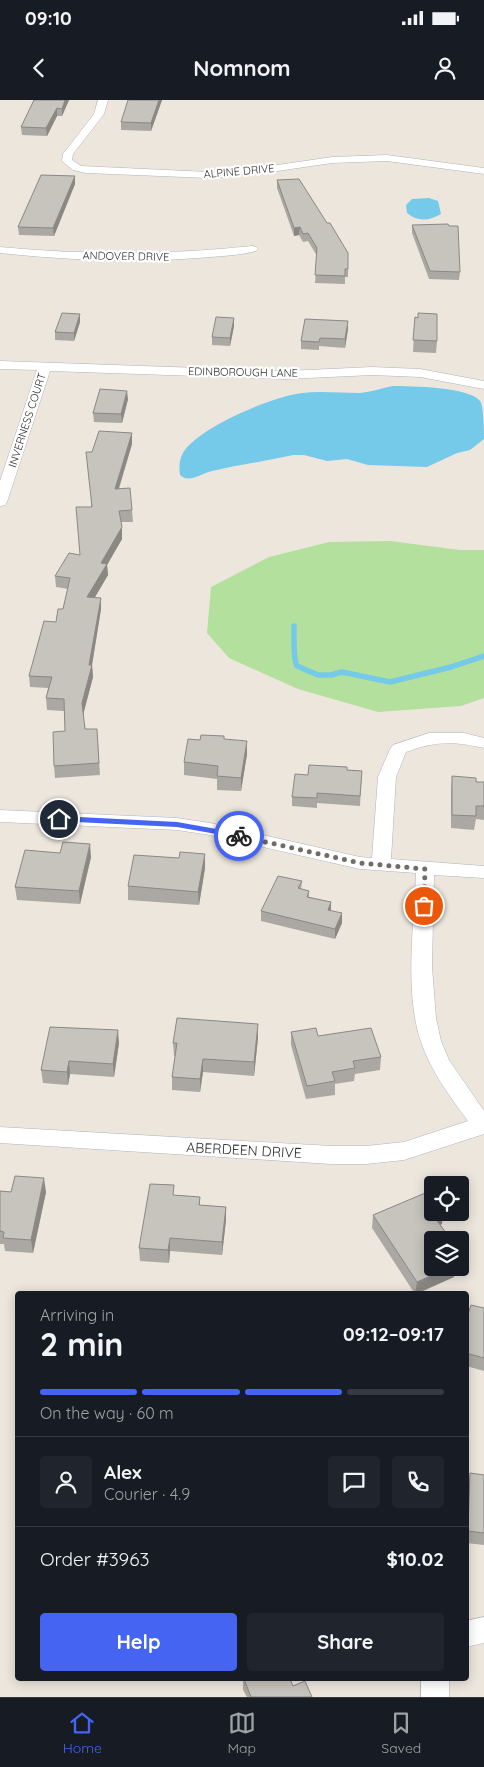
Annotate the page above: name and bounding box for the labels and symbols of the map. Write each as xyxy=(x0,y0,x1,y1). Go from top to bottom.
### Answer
street label: ALPINE DRIVE xyxy=(203,161,275,181)
street label: ANDOVER DRIVE xyxy=(82,248,170,264)
street label: EDINBOROUGH LANE xyxy=(188,364,298,380)
street label: INVERNESS COURT xyxy=(5,371,49,469)
pin xyxy=(38,798,80,840)
courier xyxy=(214,811,264,861)
pin xyxy=(403,885,445,927)
street label: ABERDEEN DRIVE xyxy=(186,1138,302,1162)

